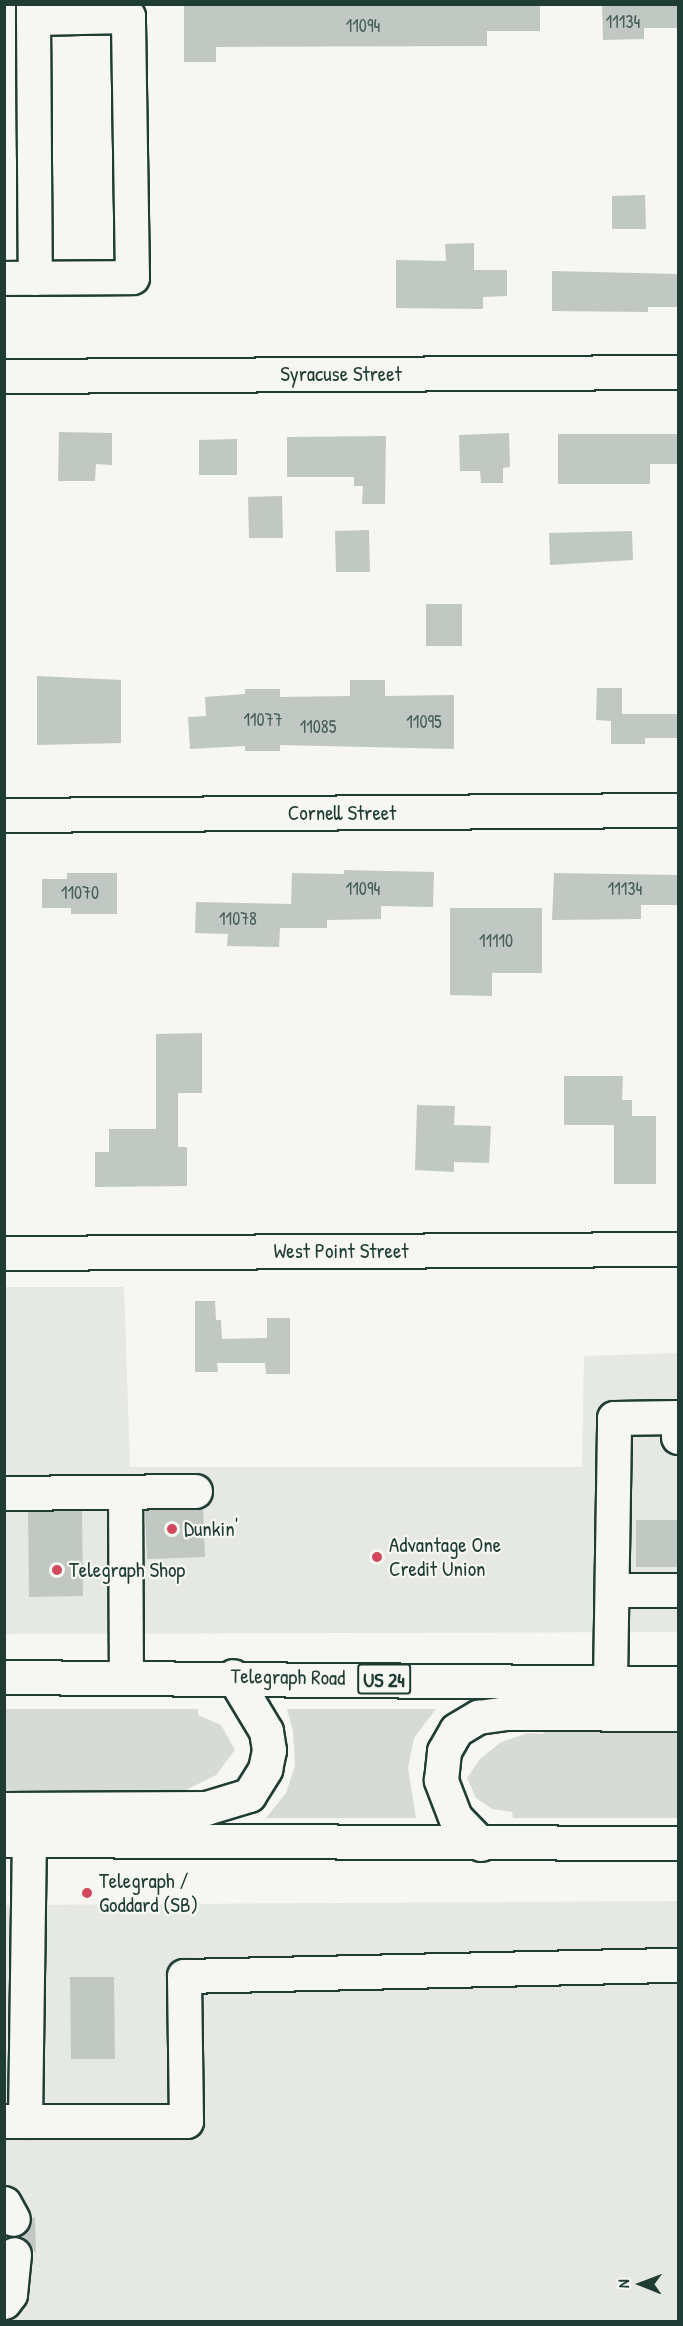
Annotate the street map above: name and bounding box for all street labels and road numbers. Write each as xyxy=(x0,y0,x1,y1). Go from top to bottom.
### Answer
street label: Syracuse Street xyxy=(280,361,402,387)
street label: Cornell Street xyxy=(288,800,396,826)
street label: West Point Street xyxy=(273,1238,409,1264)
road number: US 24 xyxy=(357,1662,411,1696)
street label: Telegraph Road xyxy=(230,1663,346,1691)

